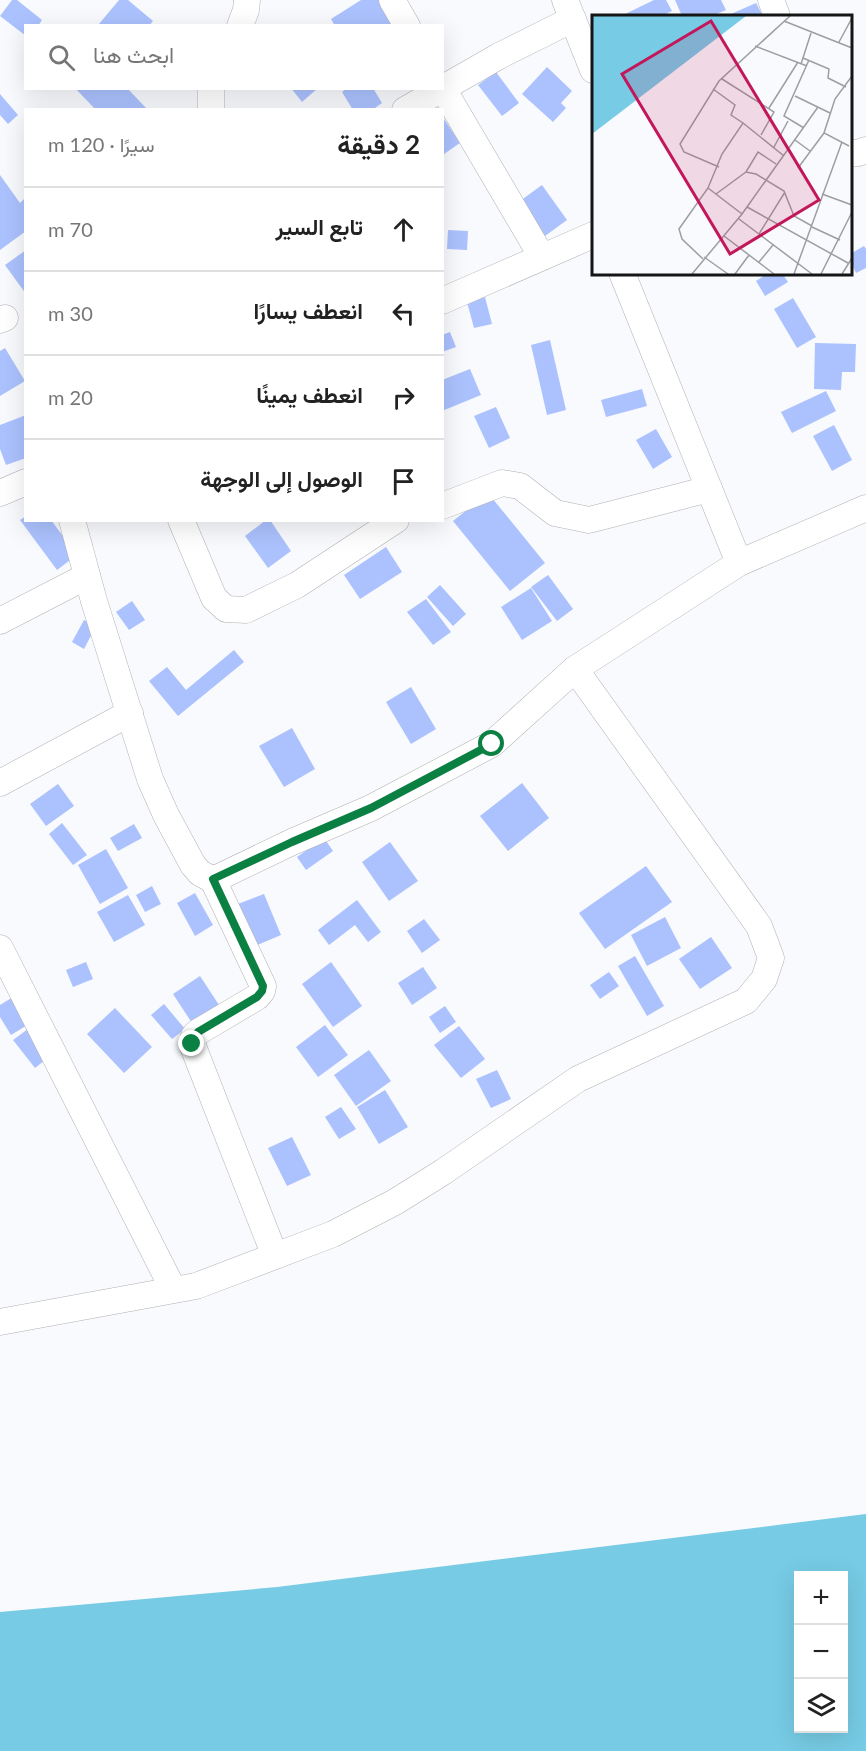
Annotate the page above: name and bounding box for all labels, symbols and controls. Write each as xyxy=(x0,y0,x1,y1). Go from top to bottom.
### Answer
inset map xyxy=(592,15,851,274)
search box xyxy=(24,24,444,90)
icon: search xyxy=(45,41,78,74)
text: ابحث هنا xyxy=(93,41,174,68)
text: 2 دقيقة xyxy=(337,128,420,160)
text: سيرًا · 120 m xyxy=(48,132,155,156)
text: تابع السير xyxy=(276,213,363,240)
icon: ahead xyxy=(387,213,420,246)
text: 70 m xyxy=(48,217,93,241)
text: انعطف يسارًا xyxy=(254,297,363,324)
icon: left xyxy=(387,297,420,330)
text: 30 m xyxy=(48,301,93,325)
text: انعطف يمينًا xyxy=(256,381,363,408)
icon: right xyxy=(387,381,420,414)
text: 20 m xyxy=(48,385,93,409)
text: الوصول إلى الوجهة xyxy=(200,465,363,492)
icon: arrive xyxy=(387,465,420,498)
route start xyxy=(478,730,504,756)
route end xyxy=(178,1030,204,1056)
map controls xyxy=(794,1571,848,1733)
button: + xyxy=(794,1571,848,1625)
button: − xyxy=(794,1625,848,1679)
button: layers xyxy=(794,1679,848,1733)

